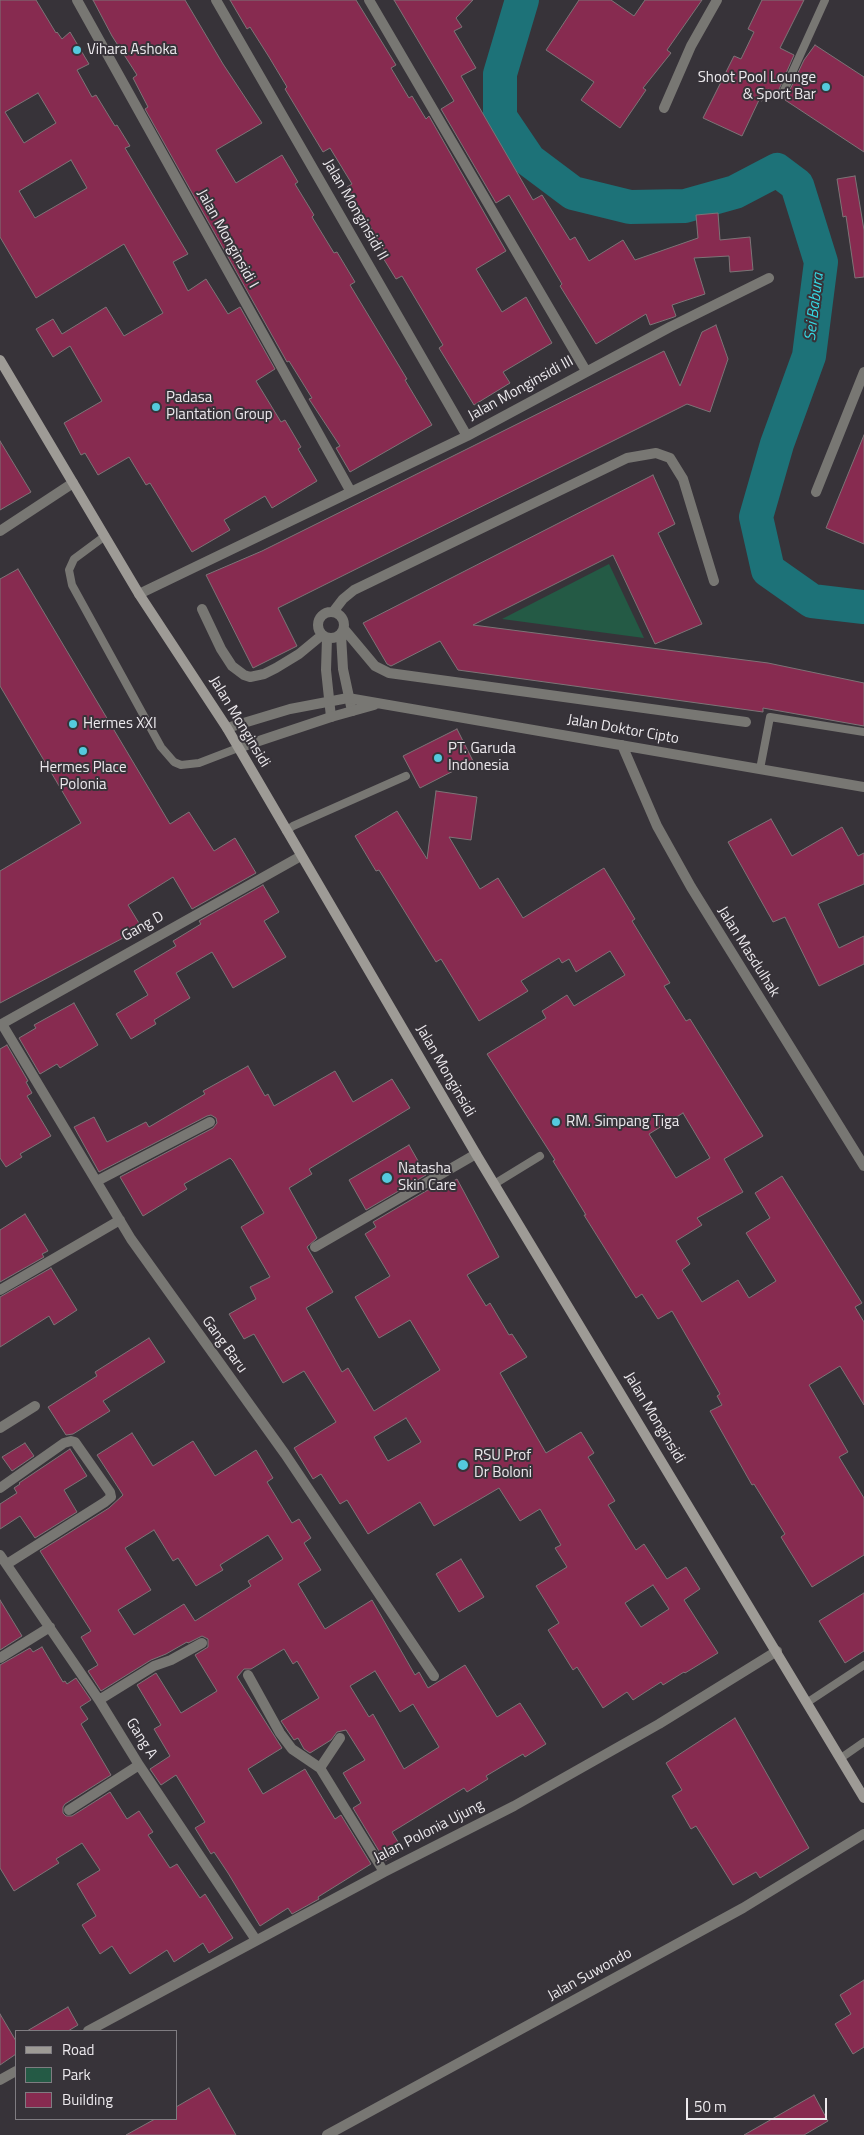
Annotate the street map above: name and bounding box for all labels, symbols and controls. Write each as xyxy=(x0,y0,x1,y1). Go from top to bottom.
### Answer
place label: Vihara Ashoka xyxy=(87,41,177,59)
marker: Vihara Ashoka xyxy=(71,44,83,56)
place label: Shoot Pool Lounge & Sport Bar xyxy=(698,69,816,104)
marker: Shoot Pool Lounge & Sport Bar xyxy=(820,81,832,93)
street label: Jalan Monginsidi II xyxy=(319,156,391,264)
street label: Jalan Monginsidi I xyxy=(192,186,262,292)
water label: Sei Babura xyxy=(801,272,829,342)
street label: Jalan Monginsidi III xyxy=(465,353,577,425)
place label: Padasa Plantation Group xyxy=(166,389,273,424)
marker: Padasa Plantation Group xyxy=(150,401,162,413)
street label: Jalan Monginsidi xyxy=(205,673,273,771)
street label: Jalan Doktor Cipto xyxy=(566,711,680,749)
place label: Hermes XXI xyxy=(83,715,157,733)
marker: Hermes XXI xyxy=(67,718,79,730)
place label: PT. Garuda Indonesia xyxy=(448,740,516,775)
marker: Hermes Place Polonia xyxy=(77,745,89,757)
marker: PT. Garuda Indonesia xyxy=(432,752,444,764)
place label: Hermes Place Polonia xyxy=(39,759,127,794)
street label: Jalan Masdulhak xyxy=(713,903,783,1001)
street label: Gang D xyxy=(119,908,167,946)
street label: Jalan Monginsidi xyxy=(411,1022,479,1120)
place label: RM. Simpang Tiga xyxy=(566,1113,679,1131)
marker: RM. Simpang Tiga xyxy=(550,1116,562,1128)
place label: Natasha Skin Care xyxy=(398,1160,456,1195)
marker: Natasha Skin Care xyxy=(380,1171,394,1185)
street label: Gang Baru xyxy=(197,1313,251,1377)
street label: Jalan Monginsidi xyxy=(620,1369,688,1467)
place label: RSU Prof Dr Boloni xyxy=(474,1447,532,1482)
marker: RSU Prof Dr Boloni xyxy=(456,1458,470,1472)
street label: Gang A xyxy=(122,1715,160,1763)
street label: Jalan Polonia Ujung xyxy=(371,1796,487,1868)
street label: Jalan Suwondo xyxy=(545,1944,635,2006)
legend xyxy=(15,2030,178,2120)
text: Road xyxy=(62,2038,94,2061)
text: Park xyxy=(62,2063,91,2086)
text: Building xyxy=(62,2088,113,2111)
scale bar xyxy=(689,2088,830,2120)
text: 50 m xyxy=(694,2095,727,2118)

